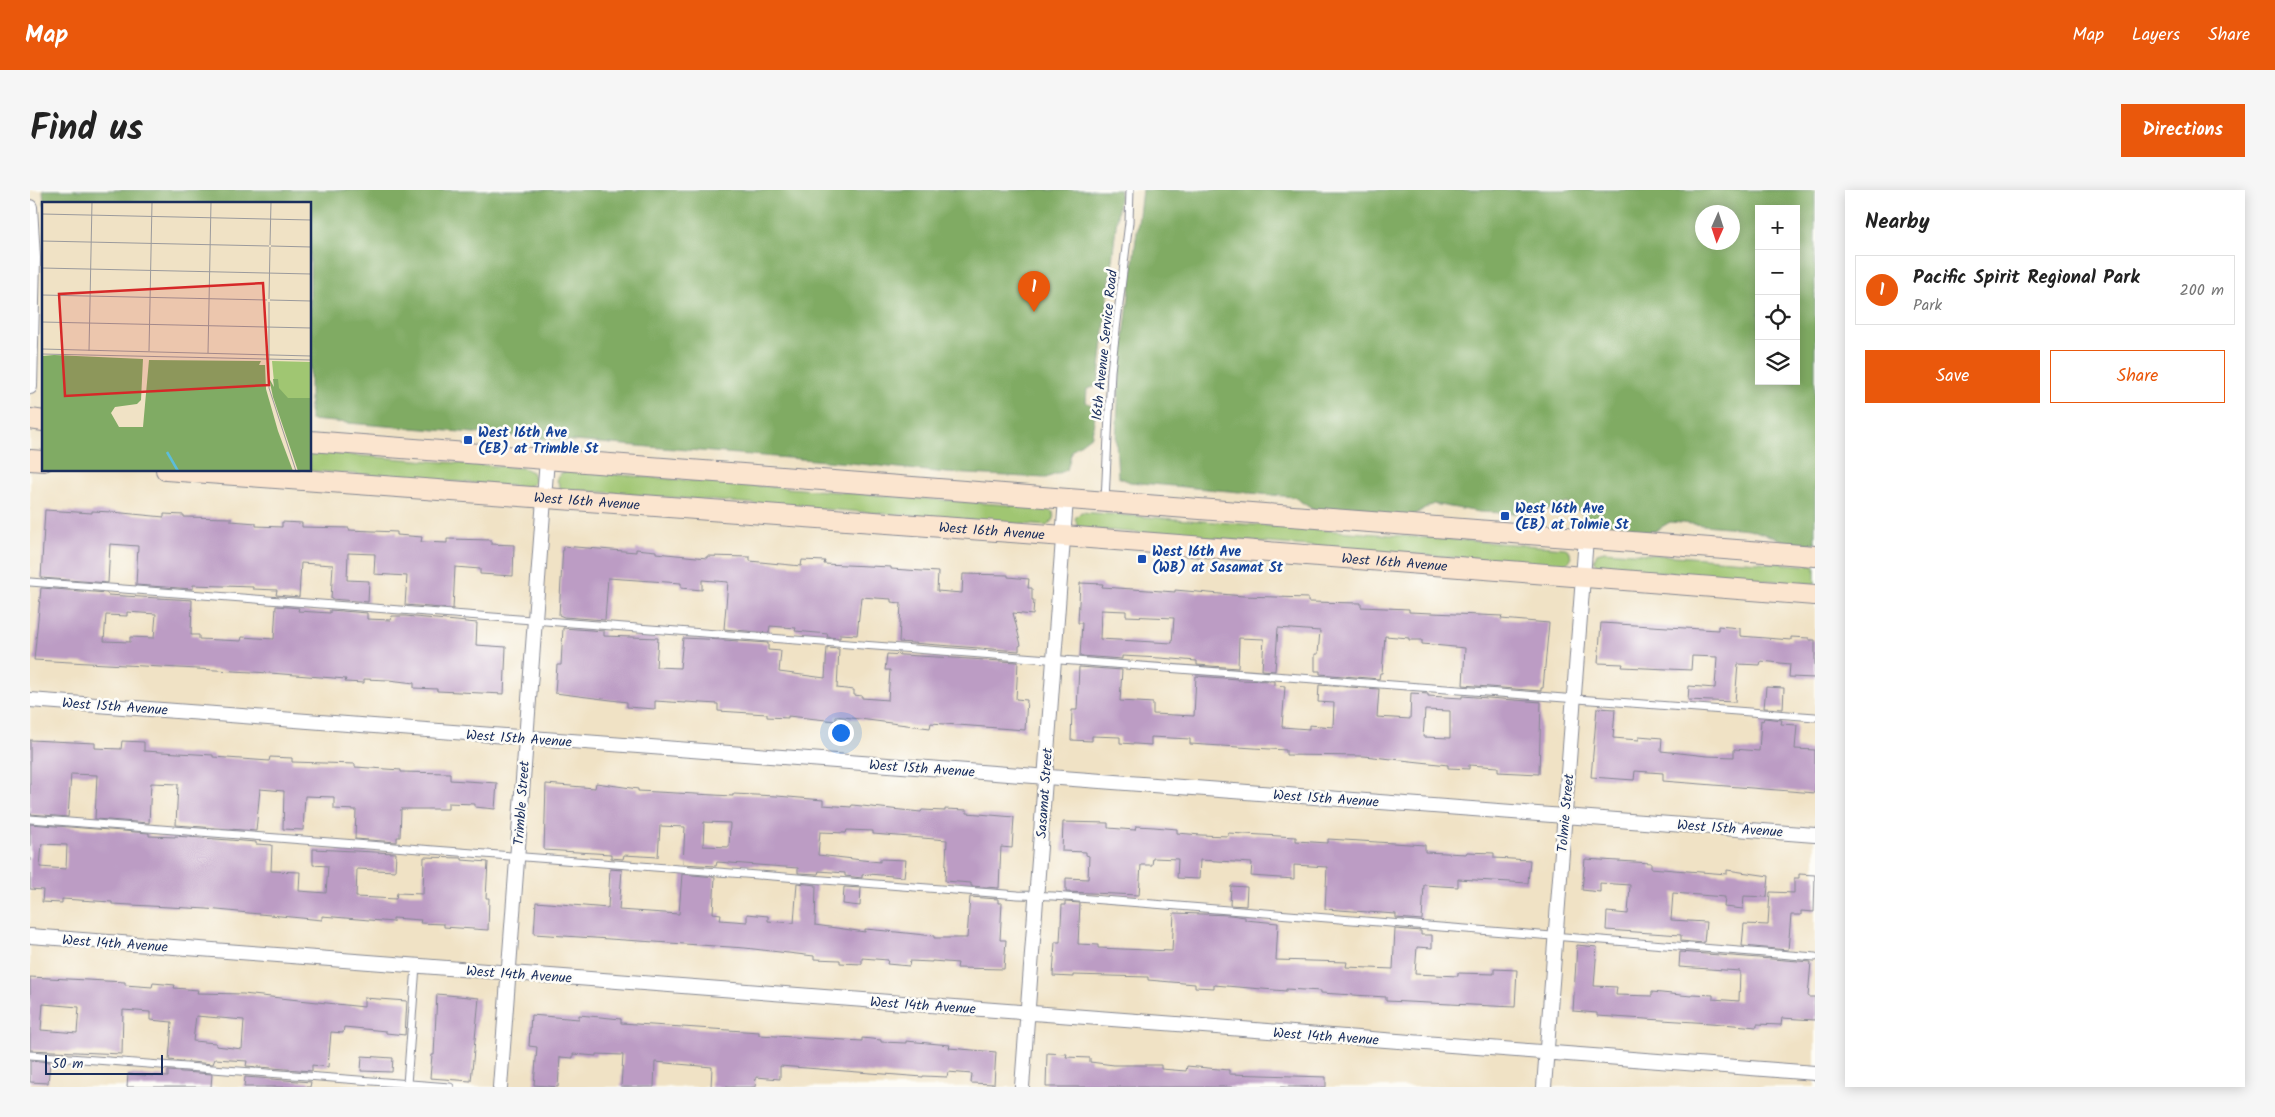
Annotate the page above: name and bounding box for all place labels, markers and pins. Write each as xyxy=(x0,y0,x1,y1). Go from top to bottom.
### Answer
pin: 1 xyxy=(1018,271,1050,312)
place label: West 16th Ave (EB) at Trimble St xyxy=(478,422,599,460)
marker: West 16th Ave (EB) at Trimble St xyxy=(462,434,474,446)
place label: West 16th Ave (EB) at Tolmie St xyxy=(1515,498,1630,536)
marker: West 16th Ave (EB) at Tolmie St xyxy=(1499,510,1511,522)
place label: West 16th Ave (WB) at Sasamat St xyxy=(1152,541,1284,579)
marker: West 16th Ave (WB) at Sasamat St xyxy=(1136,553,1148,565)

